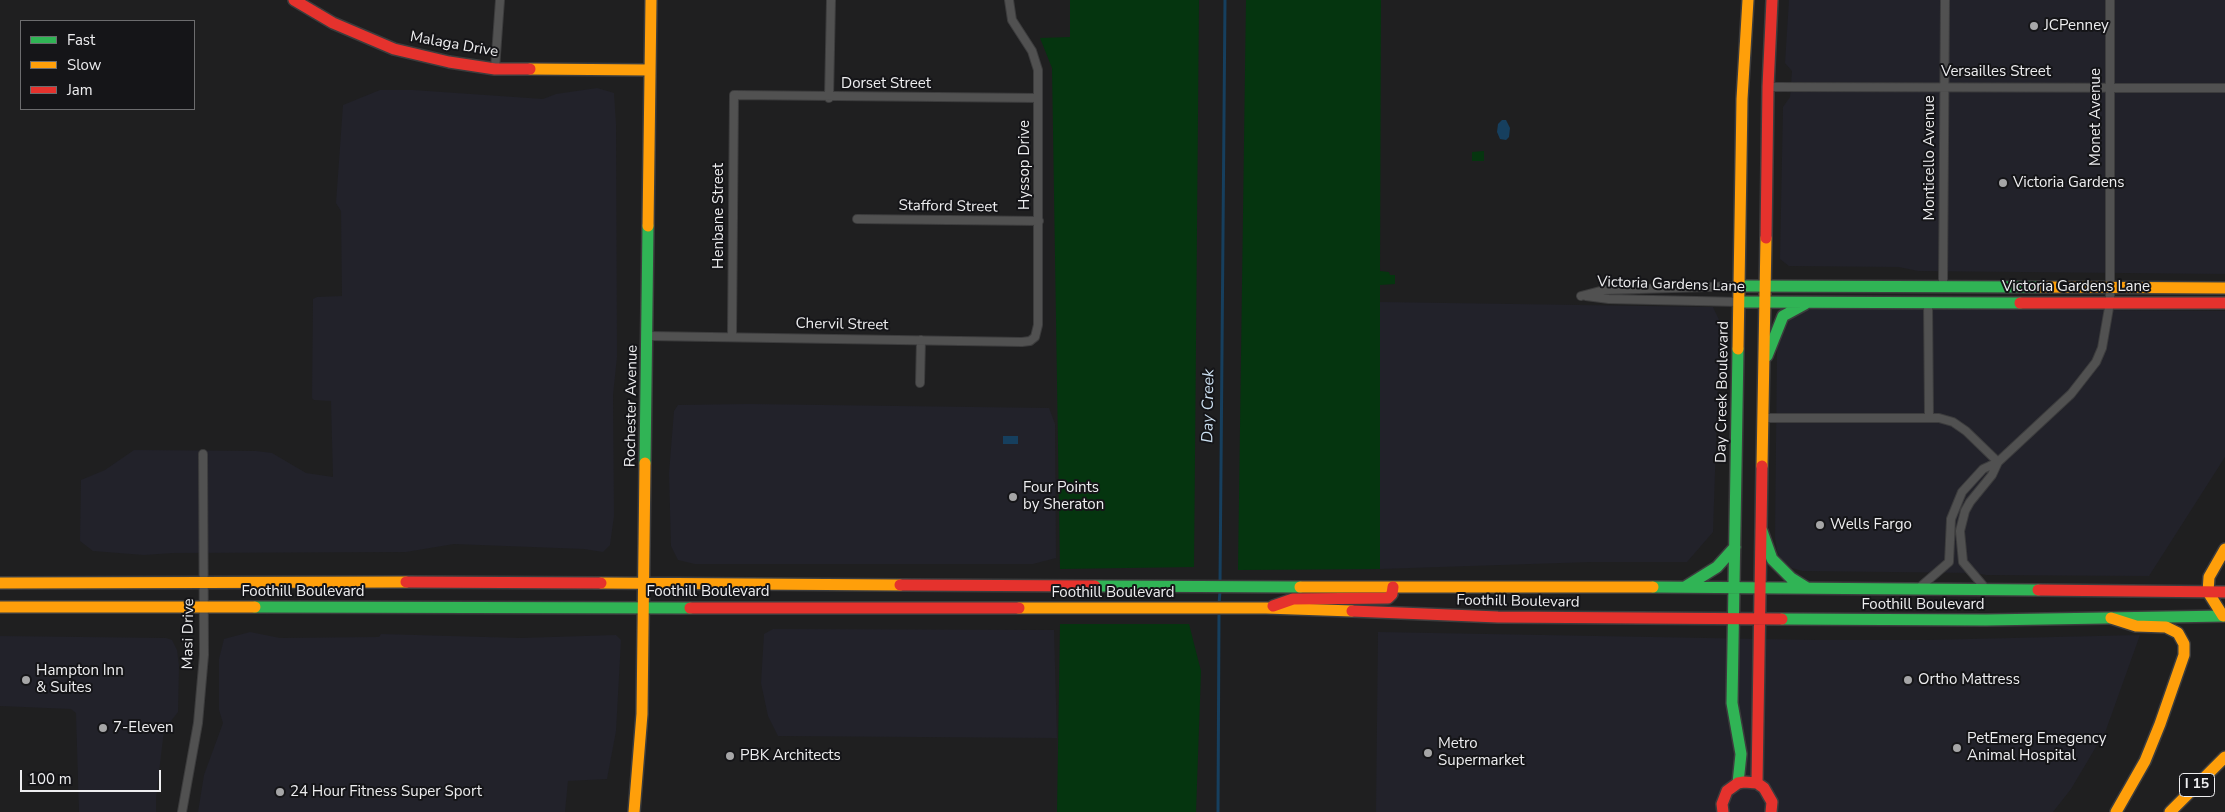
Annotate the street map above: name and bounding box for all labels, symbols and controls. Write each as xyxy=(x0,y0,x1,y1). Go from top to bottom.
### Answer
place label: JCPenney xyxy=(2044,17,2109,35)
legend xyxy=(20,20,195,110)
marker: JCPenney xyxy=(2028,20,2040,32)
street label: Malaga Drive xyxy=(408,28,500,62)
text: Fast xyxy=(67,30,95,50)
text: Slow xyxy=(67,55,101,75)
street label: Versailles Street xyxy=(1941,63,2051,81)
street label: Monet Avenue xyxy=(2087,68,2105,166)
street label: Dorset Street xyxy=(841,75,931,93)
text: Jam xyxy=(67,80,93,100)
street label: Monticello Avenue xyxy=(1921,95,1939,221)
street label: Hyssop Drive xyxy=(1016,120,1034,210)
street label: Henbane Street xyxy=(710,163,728,269)
place label: Victoria Gardens xyxy=(2013,174,2125,192)
marker: Victoria Gardens xyxy=(1997,177,2009,189)
street label: Stafford Street xyxy=(898,197,998,217)
street label: Victoria Gardens Lane xyxy=(1597,273,1745,297)
street label: Victoria Gardens Lane xyxy=(2002,278,2150,296)
street label: Chervil Street xyxy=(795,315,889,335)
street label: Day Creek Boulevard xyxy=(1713,321,1733,463)
street label: Rochester Avenue xyxy=(622,345,642,467)
water label: Day Creek xyxy=(1199,369,1219,443)
place label: Four Points by Sheraton xyxy=(1023,479,1104,514)
marker: Four Points by Sheraton xyxy=(1007,491,1019,503)
place label: Wells Fargo xyxy=(1830,516,1912,534)
marker: Wells Fargo xyxy=(1814,519,1826,531)
street label: Foothill Boulevard xyxy=(241,583,365,601)
street label: Foothill Boulevard xyxy=(646,583,770,601)
street label: Foothill Boulevard xyxy=(1051,584,1175,602)
street label: Foothill Boulevard xyxy=(1456,592,1580,612)
street label: Foothill Boulevard xyxy=(1861,596,1985,614)
street label: Masi Drive xyxy=(179,598,199,670)
place label: Hampton Inn & Suites xyxy=(36,662,124,697)
place label: Ortho Mattress xyxy=(1918,671,2020,689)
marker: Hampton Inn & Suites xyxy=(20,674,32,686)
marker: Ortho Mattress xyxy=(1902,674,1914,686)
place label: 7-Eleven xyxy=(113,719,173,737)
marker: 7-Eleven xyxy=(97,722,109,734)
place label: PetEmerg Emegency Animal Hospital xyxy=(1967,730,2106,765)
place label: Metro Supermarket xyxy=(1438,735,1524,770)
marker: PetEmerg Emegency Animal Hospital xyxy=(1951,742,1963,754)
place label: PBK Architects xyxy=(740,747,841,765)
marker: Metro Supermarket xyxy=(1422,747,1434,759)
marker: PBK Architects xyxy=(724,750,736,762)
scale bar xyxy=(22,760,164,792)
text: 100 m xyxy=(28,769,72,789)
road number: I 15 xyxy=(2180,774,2214,796)
place label: 24 Hour Fitness Super Sport xyxy=(290,783,482,801)
marker: 24 Hour Fitness Super Sport xyxy=(274,786,286,798)

